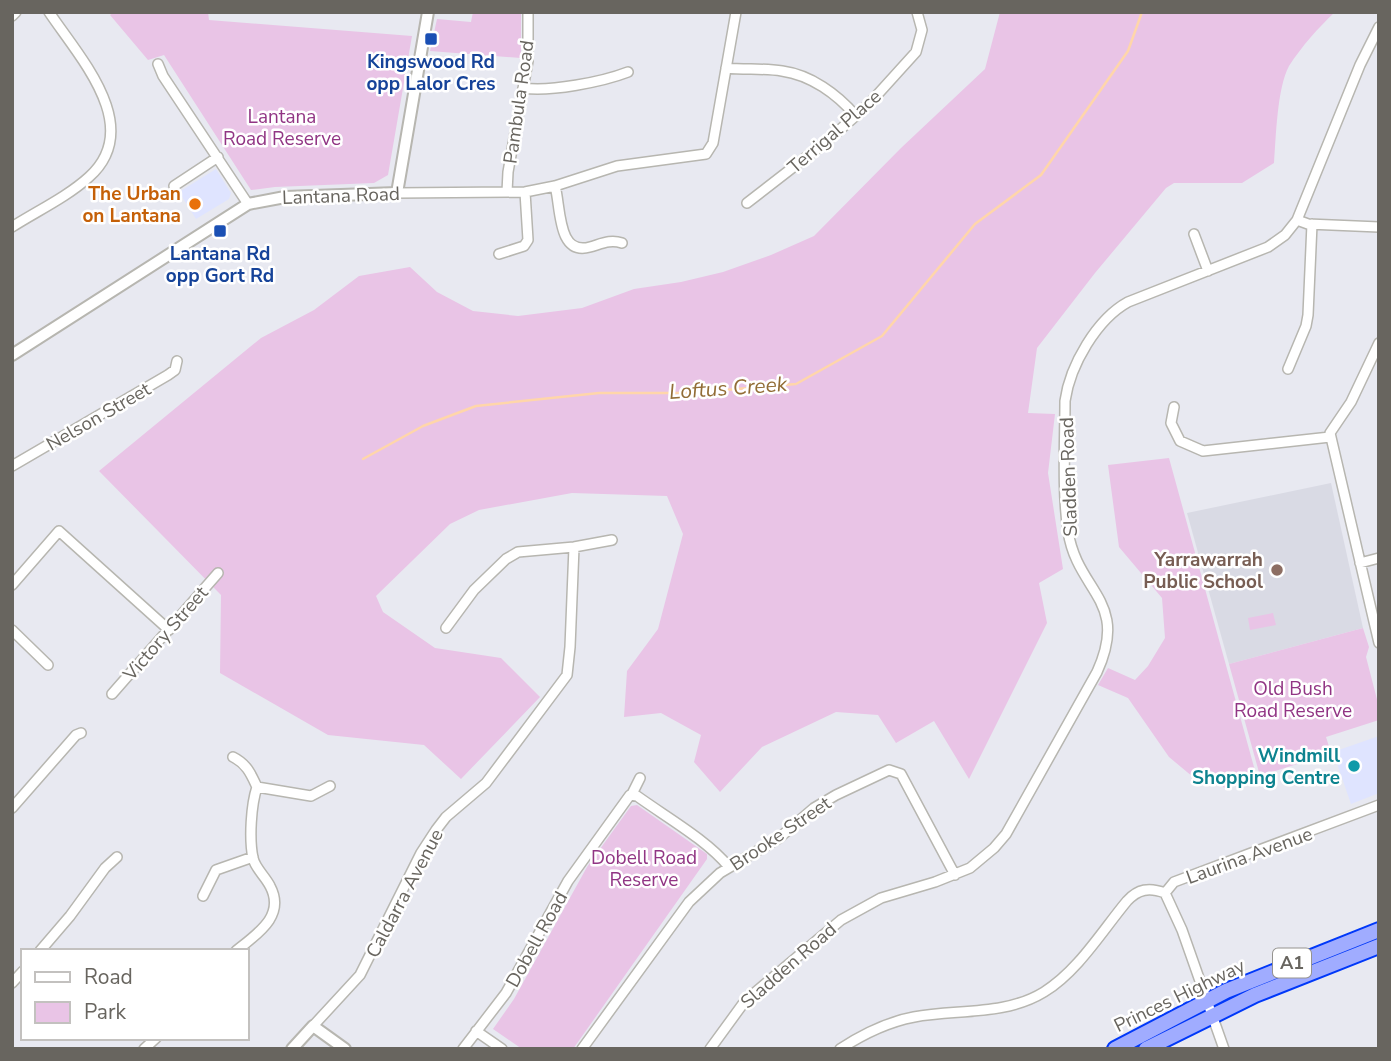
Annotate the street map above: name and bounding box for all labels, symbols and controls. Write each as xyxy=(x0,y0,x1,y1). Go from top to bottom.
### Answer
marker: Kingswood Rd opp Lalor Cres xyxy=(423,31,439,47)
street label: Pambula Road xyxy=(497,39,541,166)
place label: Kingswood Rd opp Lalor Cres xyxy=(366,49,496,97)
street label: Terrigal Place xyxy=(782,84,887,180)
park label: Lantana Road Reserve xyxy=(223,104,341,152)
place label: The Urban on Lantana xyxy=(82,181,181,229)
street label: Lantana Road xyxy=(282,181,400,211)
marker: The Urban on Lantana xyxy=(187,196,203,212)
marker: Lantana Rd opp Gort Rd xyxy=(212,223,228,239)
place label: Lantana Rd opp Gort Rd xyxy=(166,241,274,289)
water label: Loftus Creek xyxy=(668,370,789,406)
street label: Nelson Street xyxy=(41,376,156,457)
street label: Sladden Road xyxy=(1054,417,1084,537)
place label: Yarrawarrah Public School xyxy=(1143,547,1263,595)
marker: Yarrawarrah Public School xyxy=(1269,562,1285,578)
street label: Victory Street xyxy=(117,581,214,687)
park label: Old Bush Road Reserve xyxy=(1234,676,1352,724)
place label: Windmill Shopping Centre xyxy=(1192,743,1340,791)
marker: Windmill Shopping Centre xyxy=(1346,758,1362,774)
street label: Brooke Street xyxy=(725,790,837,877)
street label: Laurina Avenue xyxy=(1183,821,1316,891)
street label: Caldarra Avenue xyxy=(360,825,450,962)
park label: Dobell Road Reserve xyxy=(591,845,697,893)
street label: Dobell Road xyxy=(500,887,574,992)
street label: Sladden Road xyxy=(735,917,842,1015)
road number: A1 xyxy=(1273,948,1311,978)
legend xyxy=(21,949,248,1040)
street label: Princes Highway xyxy=(1110,953,1250,1039)
text: Road xyxy=(84,963,133,991)
text: Park xyxy=(84,998,126,1026)

